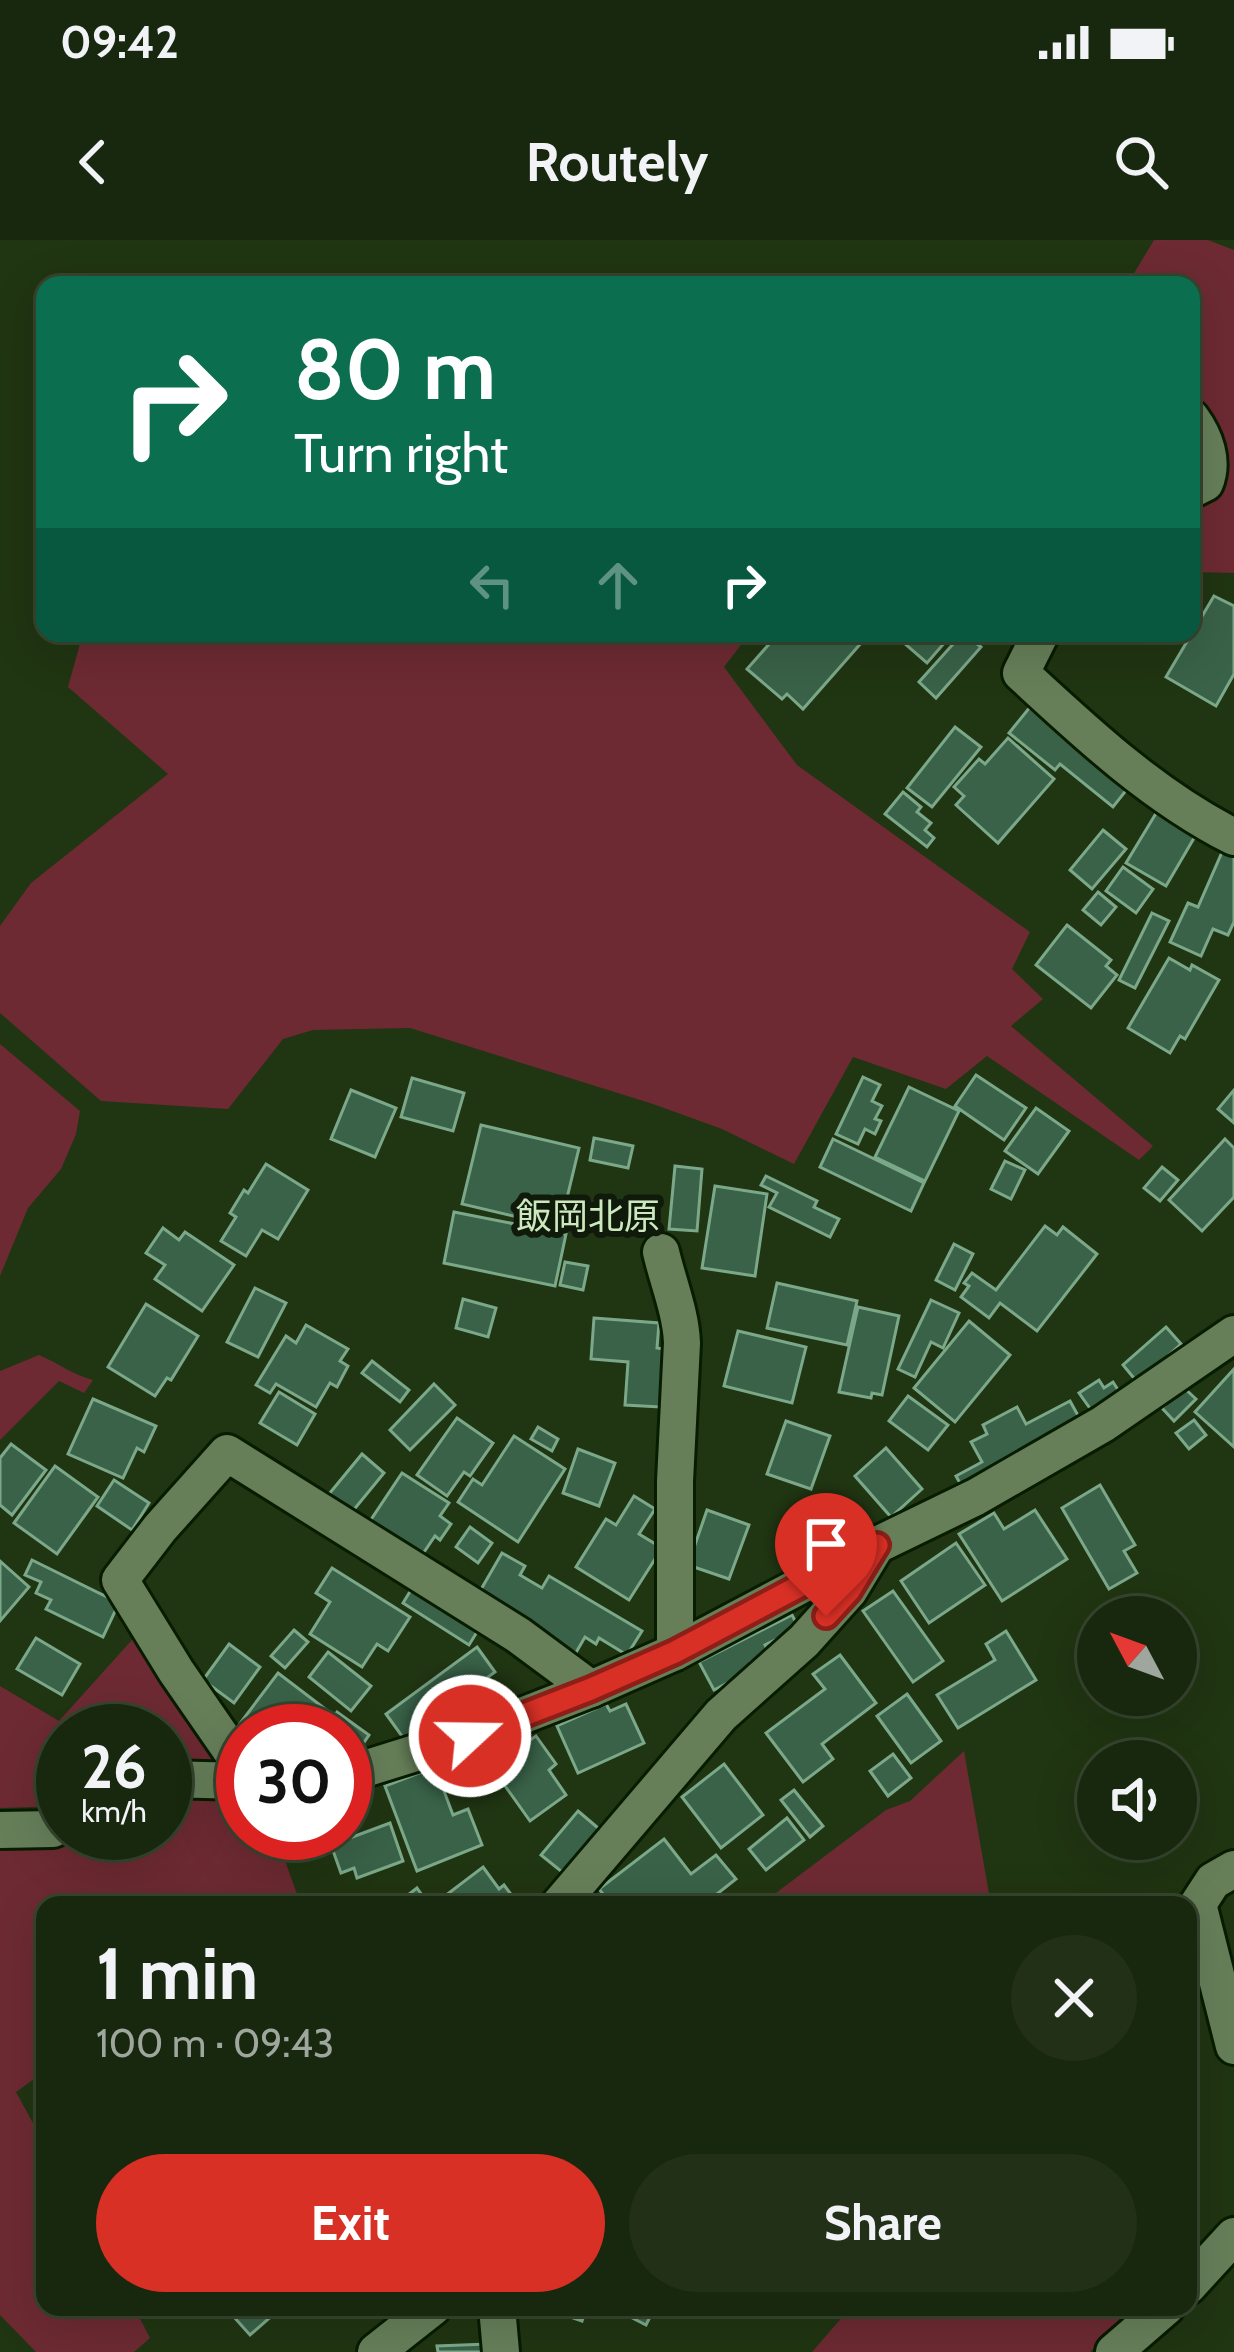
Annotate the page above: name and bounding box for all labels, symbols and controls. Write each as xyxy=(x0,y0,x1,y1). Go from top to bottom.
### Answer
text: 09:42 xyxy=(60,15,179,69)
icon: back xyxy=(60,129,126,195)
text: Routely xyxy=(526,129,708,195)
icon: search xyxy=(1108,129,1174,195)
text: 80 m xyxy=(294,318,496,420)
icon: right xyxy=(96,324,252,480)
text: Turn right xyxy=(294,420,508,486)
icon: left xyxy=(459,552,525,618)
icon: ahead xyxy=(585,552,651,618)
icon: right xyxy=(711,552,777,618)
district label: 飯岡北原 xyxy=(516,1194,660,1238)
pin xyxy=(775,1493,877,1616)
icon: arrive xyxy=(793,1511,859,1577)
north arrow xyxy=(1077,1596,1197,1716)
map controls xyxy=(1077,1596,1197,1860)
position arrow xyxy=(407,1673,533,1799)
speed limit sign: 30 xyxy=(216,1704,372,1860)
text: 26 xyxy=(81,1730,147,1803)
button: sound xyxy=(1077,1740,1197,1860)
text: km/h xyxy=(81,1793,147,1830)
text: 1 min xyxy=(96,1930,258,2017)
button: close xyxy=(1011,1935,1137,2061)
text: 100 m · 09:43 xyxy=(96,2019,334,2067)
button: Exit xyxy=(96,2154,605,2292)
button: Share xyxy=(629,2154,1137,2292)

